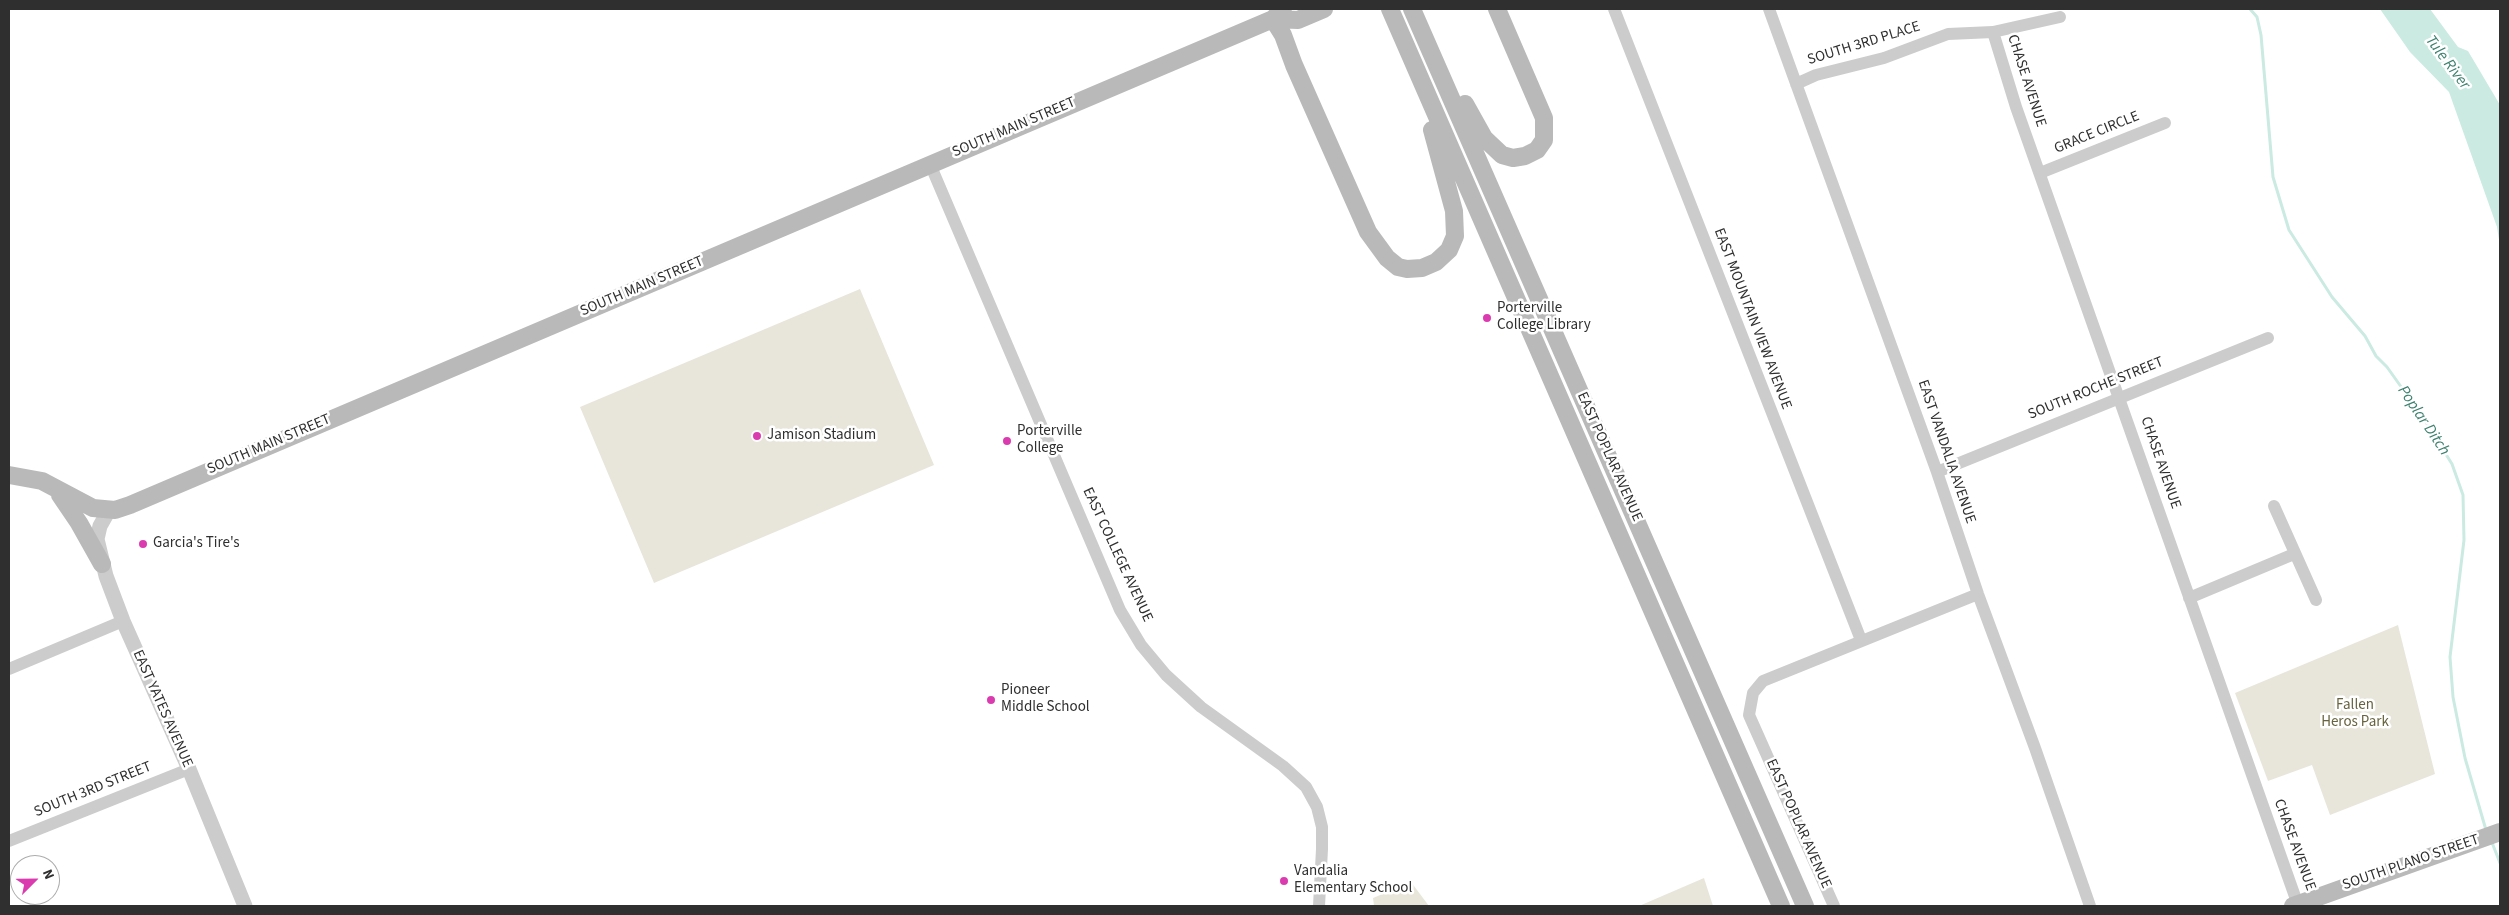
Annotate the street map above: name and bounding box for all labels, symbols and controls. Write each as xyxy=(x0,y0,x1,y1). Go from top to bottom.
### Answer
street label: SOUTH 3RD PLACE xyxy=(1805,18,1923,70)
street label: CHASE AVENUE xyxy=(2003,32,2049,130)
water label: Tule River xyxy=(2420,32,2474,94)
street label: SOUTH MAIN STREET xyxy=(950,94,1078,162)
street label: GRACE CIRCLE xyxy=(2052,108,2142,158)
street label: EAST MOUNTAIN VIEW AVENUE xyxy=(1709,226,1795,412)
street label: SOUTH MAIN STREET xyxy=(578,253,706,321)
place label: Porterville College Library xyxy=(1497,300,1591,335)
marker: Porterville College Library xyxy=(1481,312,1493,324)
street label: SOUTH ROCHE STREET xyxy=(2026,354,2166,424)
street label: EAST VANDALIA AVENUE xyxy=(1913,378,1979,526)
water label: Poplar Ditch xyxy=(2393,382,2453,460)
street label: EAST POPLAR AVENUE xyxy=(1572,390,1646,524)
street label: SOUTH MAIN STREET xyxy=(205,411,333,479)
street label: CHASE AVENUE xyxy=(2136,415,2184,511)
place label: Porterville College xyxy=(1017,423,1082,458)
place label: Jamison Stadium xyxy=(767,427,876,445)
marker: Jamison Stadium xyxy=(751,430,763,442)
marker: Porterville College xyxy=(1001,435,1013,447)
street label: EAST COLLEGE AVENUE xyxy=(1078,485,1156,625)
place label: Garcia's Tire's xyxy=(153,535,240,553)
marker: Garcia's Tire's xyxy=(137,538,149,550)
street label: EAST YATES AVENUE xyxy=(128,647,196,771)
place label: Pioneer Middle School xyxy=(1001,682,1090,717)
marker: Pioneer Middle School xyxy=(985,694,997,706)
park label: Fallen Heros Park xyxy=(2321,697,2389,732)
street label: EAST POPLAR AVENUE xyxy=(1761,757,1835,891)
street label: SOUTH 3RD STREET xyxy=(32,758,154,822)
street label: CHASE AVENUE xyxy=(2269,797,2319,893)
street label: SOUTH PLANO STREET xyxy=(2340,831,2482,895)
north arrow xyxy=(10,855,60,905)
place label: Vandalia Elementary School xyxy=(1294,863,1412,898)
text: N xyxy=(37,866,59,883)
marker: Vandalia Elementary School xyxy=(1278,875,1290,887)

